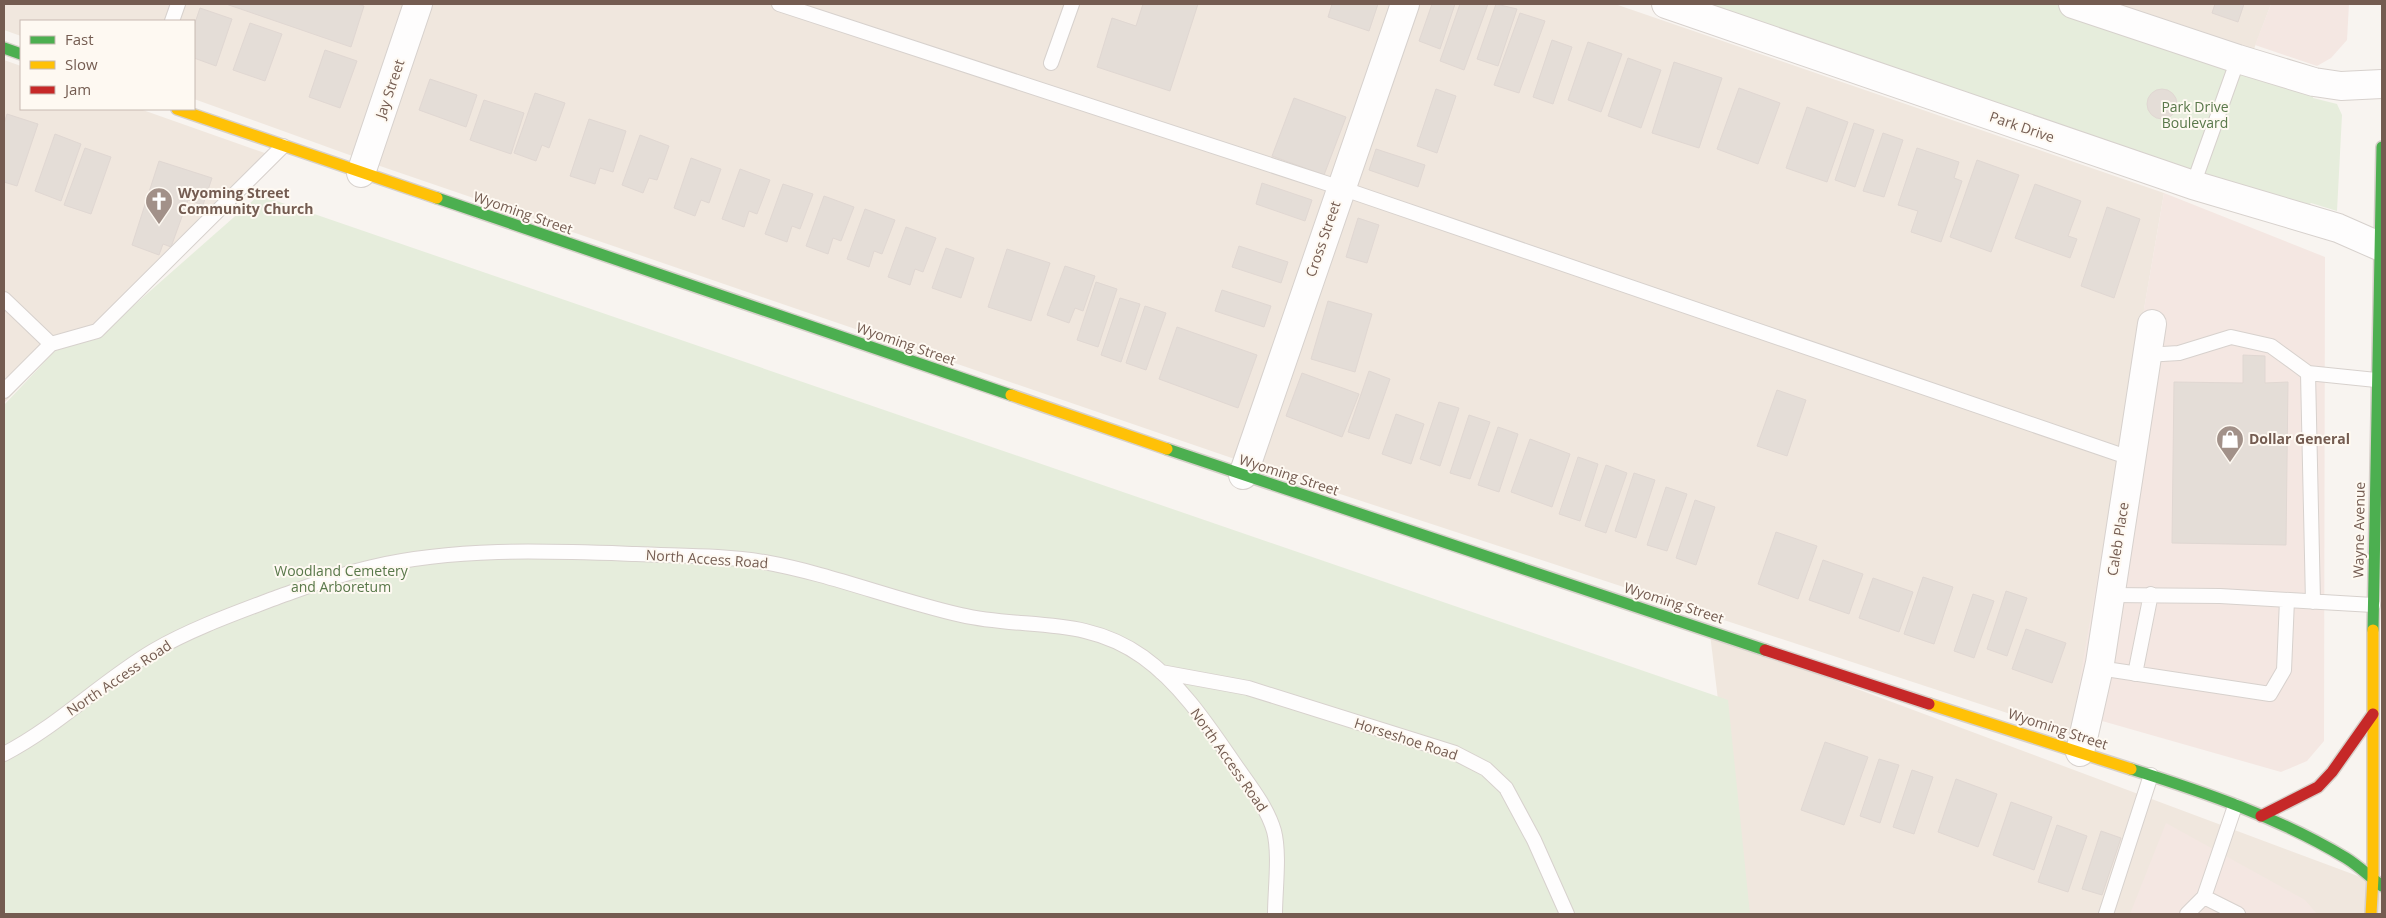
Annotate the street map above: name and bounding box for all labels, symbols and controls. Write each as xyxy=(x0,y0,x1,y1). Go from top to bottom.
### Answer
legend xyxy=(20,20,195,110)
text: Fast xyxy=(65,29,94,49)
text: Slow xyxy=(65,54,98,74)
street label: Jay Street xyxy=(370,57,408,123)
text: Jam xyxy=(63,79,91,99)
park label: Park Drive Boulevard xyxy=(2161,97,2229,132)
street label: Park Drive xyxy=(1987,107,2057,146)
place label: Wyoming Street Community Church xyxy=(178,183,314,218)
church icon: Wyoming Street Community Church xyxy=(144,186,174,225)
street label: Wyoming Street xyxy=(471,187,575,238)
street label: Cross Street xyxy=(1301,198,1344,279)
street label: Wyoming Street xyxy=(854,318,958,369)
shop icon: Dollar General xyxy=(2215,424,2245,463)
place label: Dollar General xyxy=(2249,429,2350,448)
street label: Wyoming Street xyxy=(1237,449,1341,500)
street label: Wayne Avenue xyxy=(2348,481,2369,578)
street label: Caleb Place xyxy=(2102,501,2133,577)
street label: North Access Road xyxy=(645,545,769,572)
park label: Woodland Cemetery and Arboretum xyxy=(274,561,409,596)
street label: Wyoming Street xyxy=(1622,577,1726,628)
street label: North Access Road xyxy=(63,635,175,720)
street label: Wyoming Street xyxy=(2006,703,2110,754)
street label: North Access Road xyxy=(1187,704,1272,815)
street label: Horseshoe Road xyxy=(1352,713,1460,764)

